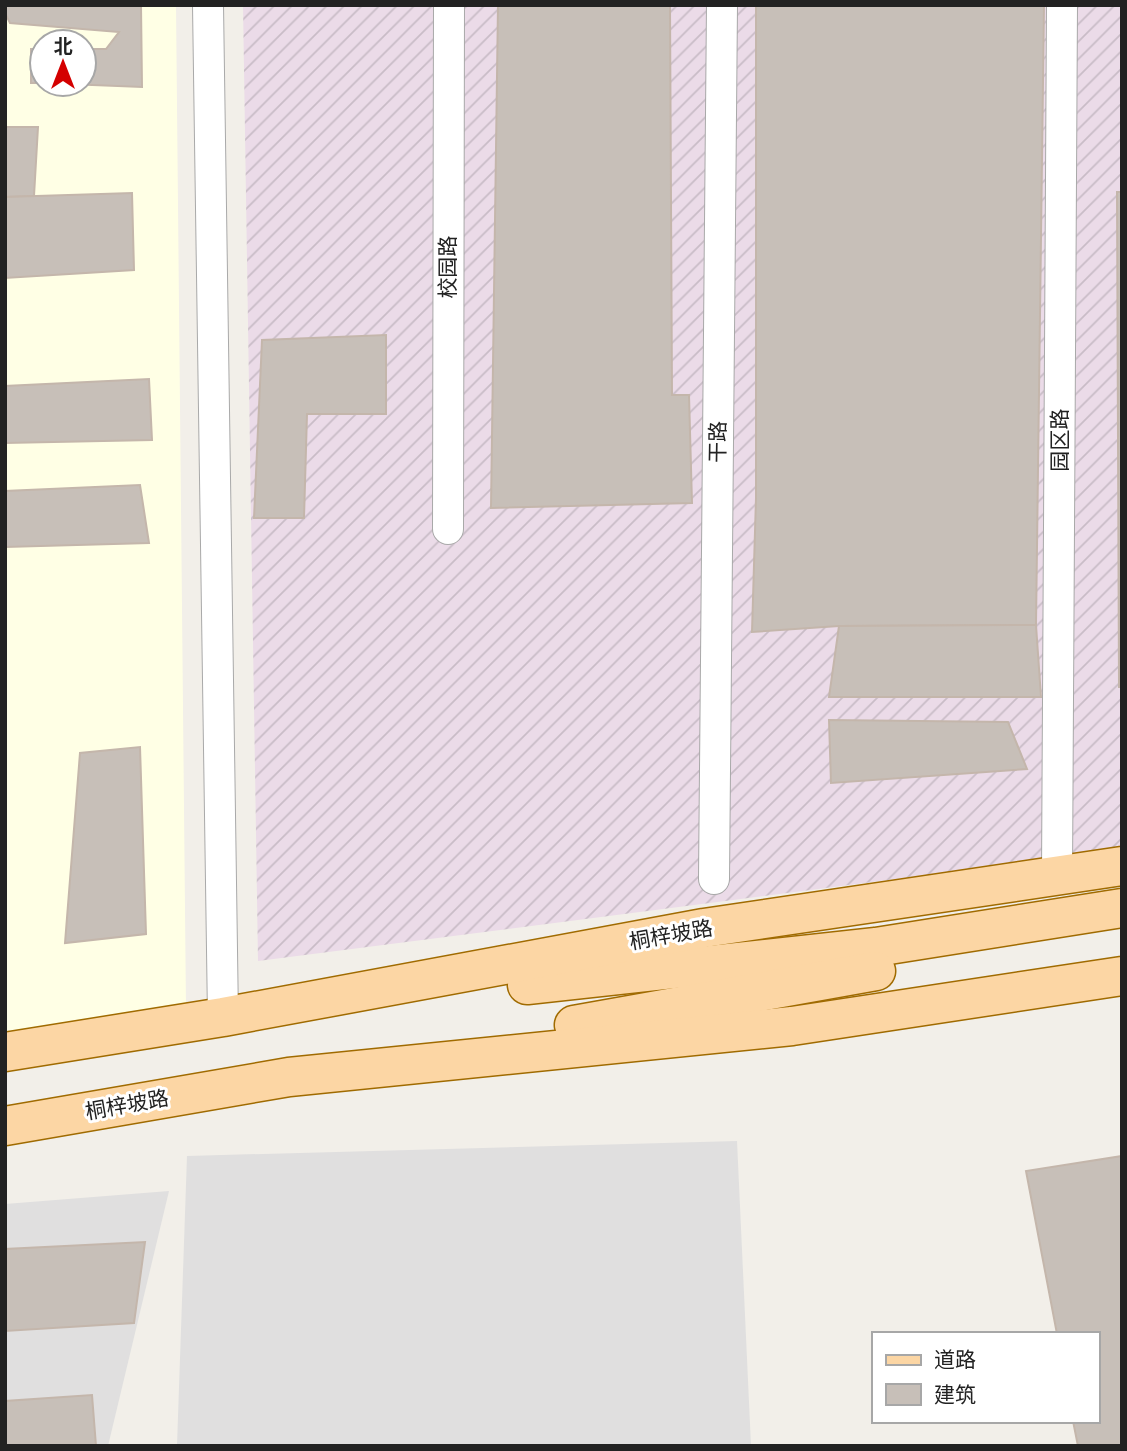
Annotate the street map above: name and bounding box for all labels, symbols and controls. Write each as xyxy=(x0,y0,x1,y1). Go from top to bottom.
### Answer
north arrow xyxy=(28,28,98,98)
text: 北 xyxy=(53,37,73,57)
street label: 校园路 xyxy=(437,236,459,299)
street label: 园区路 xyxy=(1049,409,1071,472)
street label: 干路 xyxy=(707,421,729,463)
street label: 桐梓坡路 xyxy=(628,917,714,953)
street label: 桐梓坡路 xyxy=(84,1087,170,1123)
legend xyxy=(872,1332,1099,1423)
text: 道路 xyxy=(934,1349,976,1371)
text: 建筑 xyxy=(934,1384,976,1406)

